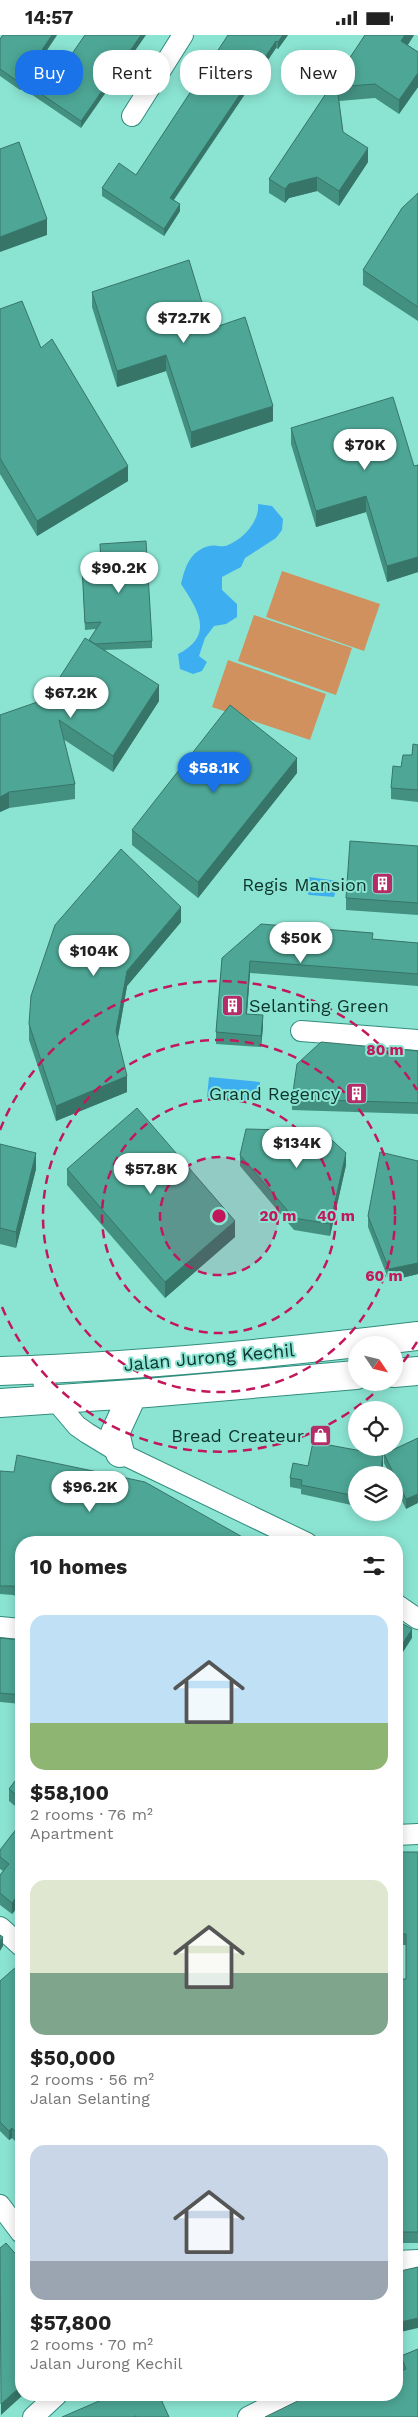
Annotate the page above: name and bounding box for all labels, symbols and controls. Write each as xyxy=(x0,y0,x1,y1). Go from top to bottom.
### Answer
text: 14:57 xyxy=(25,6,73,29)
chip: Buy xyxy=(15,50,83,95)
chip: Rent xyxy=(93,50,170,95)
chip: Filters xyxy=(180,50,271,95)
chip: New xyxy=(281,50,355,95)
pin: $72.7K xyxy=(143,301,225,344)
text: $72.7K xyxy=(157,308,211,327)
pin: $70K xyxy=(335,429,395,471)
text: $70K xyxy=(345,435,385,454)
pin: $90.2K xyxy=(78,551,160,594)
text: $90.2K xyxy=(91,558,147,577)
pin: $67.2K xyxy=(30,677,112,719)
text: $67.2K xyxy=(45,683,97,702)
pin: $58.1K xyxy=(173,751,255,794)
text: $58.1K xyxy=(189,758,239,777)
building icon: Regis Mansion xyxy=(371,872,395,896)
place label: Regis Mansion xyxy=(242,874,367,895)
pin: $50K xyxy=(271,921,331,964)
text: $50K xyxy=(281,928,321,947)
pin: $104K xyxy=(59,935,129,977)
text: $104K xyxy=(70,941,118,960)
building icon: Selanting Green xyxy=(221,993,245,1017)
place label: Selanting Green xyxy=(249,995,389,1016)
text: 80 m xyxy=(366,1041,404,1059)
building icon: Grand Regency xyxy=(344,1081,368,1105)
place label: Grand Regency xyxy=(209,1083,341,1104)
pin: $134K xyxy=(262,1127,332,1169)
text: $134K xyxy=(273,1133,321,1152)
pin: $57.8K xyxy=(110,1153,192,1195)
text: $57.8K xyxy=(125,1159,177,1178)
centre of rings xyxy=(210,1207,228,1225)
text: 20 m xyxy=(259,1207,297,1225)
text: 40 m xyxy=(317,1207,355,1225)
text: 60 m xyxy=(365,1267,403,1285)
north arrow xyxy=(348,1336,402,1391)
map controls xyxy=(348,1336,403,1521)
street label: Jalan Jurong Kechil xyxy=(123,1339,296,1375)
button: locate xyxy=(348,1401,403,1456)
shop icon: Bread Createur xyxy=(308,1423,332,1447)
place label: Bread Createur xyxy=(171,1425,304,1446)
button: layers xyxy=(348,1466,403,1521)
pin: $96.2K xyxy=(49,1471,131,1513)
text: $96.2K xyxy=(62,1477,118,1496)
icon: filters xyxy=(360,1552,388,1580)
text: 10 homes xyxy=(30,1554,127,1579)
icon: home xyxy=(164,1647,254,1737)
text: $58,100 xyxy=(30,1780,109,1805)
text: 2 rooms · 76 m² xyxy=(30,1805,153,1824)
text: Apartment xyxy=(30,1824,113,1843)
icon: home xyxy=(164,1912,254,2002)
text: $50,000 xyxy=(30,2045,116,2070)
text: 2 rooms · 56 m² xyxy=(30,2070,154,2089)
text: Jalan Selanting xyxy=(30,2089,150,2108)
icon: home xyxy=(164,2177,254,2267)
text: $57,800 xyxy=(30,2310,112,2335)
text: 2 rooms · 70 m² xyxy=(30,2335,153,2354)
text: Jalan Jurong Kechil xyxy=(30,2354,182,2373)

